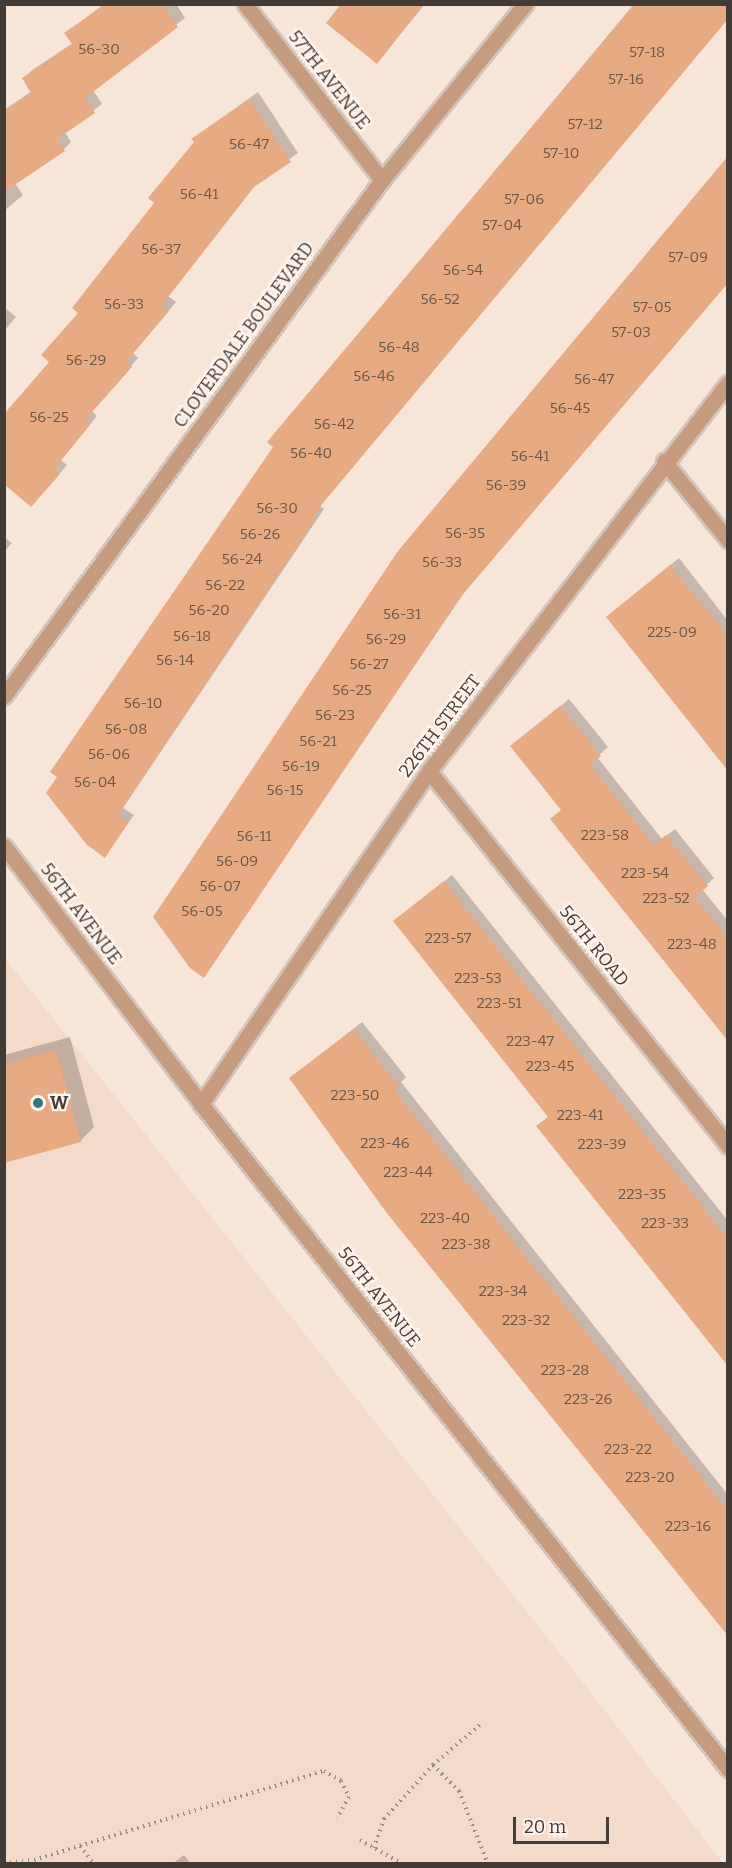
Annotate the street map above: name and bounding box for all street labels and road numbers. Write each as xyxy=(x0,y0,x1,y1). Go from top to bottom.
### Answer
street label: 57TH AVENUE xyxy=(284,26,374,134)
street label: CLOVERDALE BOULEVARD xyxy=(169,238,319,432)
street label: 226TH STREET xyxy=(395,671,485,781)
street label: 56TH AVENUE xyxy=(36,859,126,969)
street label: 56TH ROAD xyxy=(555,901,633,991)
street label: 56TH AVENUE xyxy=(333,1243,425,1351)

